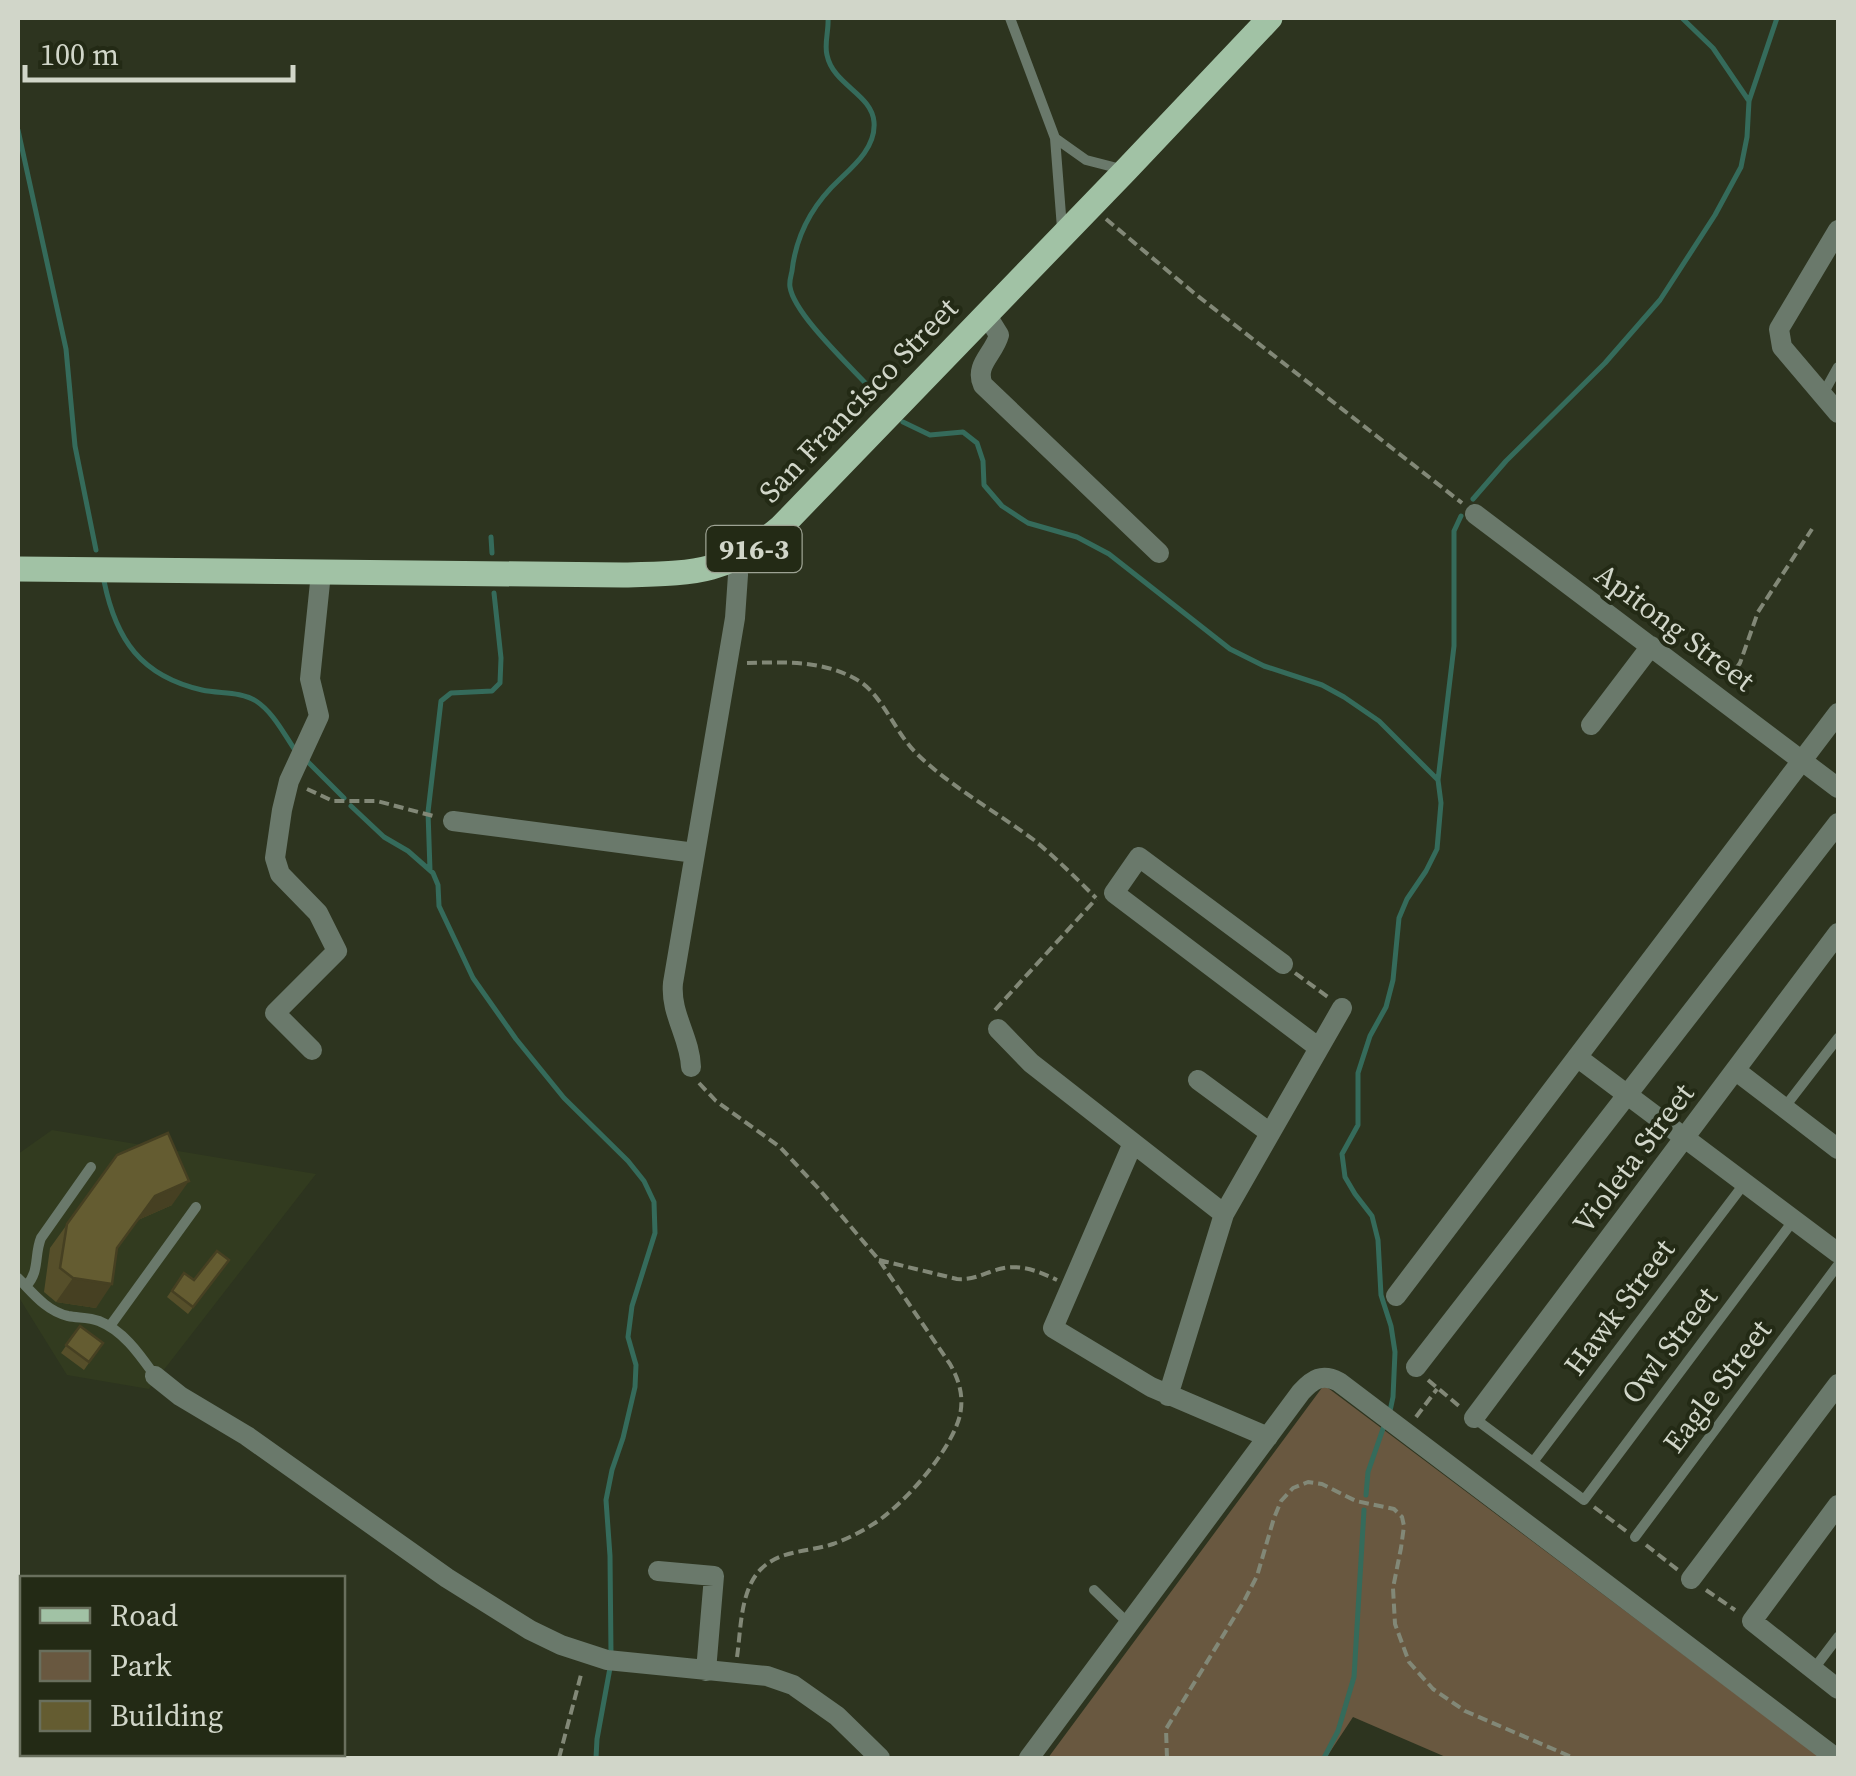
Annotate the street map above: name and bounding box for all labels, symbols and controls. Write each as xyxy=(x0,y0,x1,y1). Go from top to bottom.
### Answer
scale bar xyxy=(25,20,292,82)
text: 100 m xyxy=(40,34,119,75)
street label: San Francisco Street xyxy=(749,288,967,511)
road number: 916-3 xyxy=(706,526,802,572)
street label: Apitong Street xyxy=(1587,553,1763,701)
street label: Violeta Street xyxy=(1563,1074,1703,1242)
street label: Hawk Street xyxy=(1554,1230,1684,1384)
street label: Owl Street xyxy=(1611,1278,1727,1412)
street label: Eagle Street xyxy=(1653,1311,1781,1461)
legend xyxy=(20,1576,345,1756)
text: Road xyxy=(110,1595,178,1636)
text: Park xyxy=(110,1645,172,1686)
text: Building xyxy=(110,1695,223,1736)

